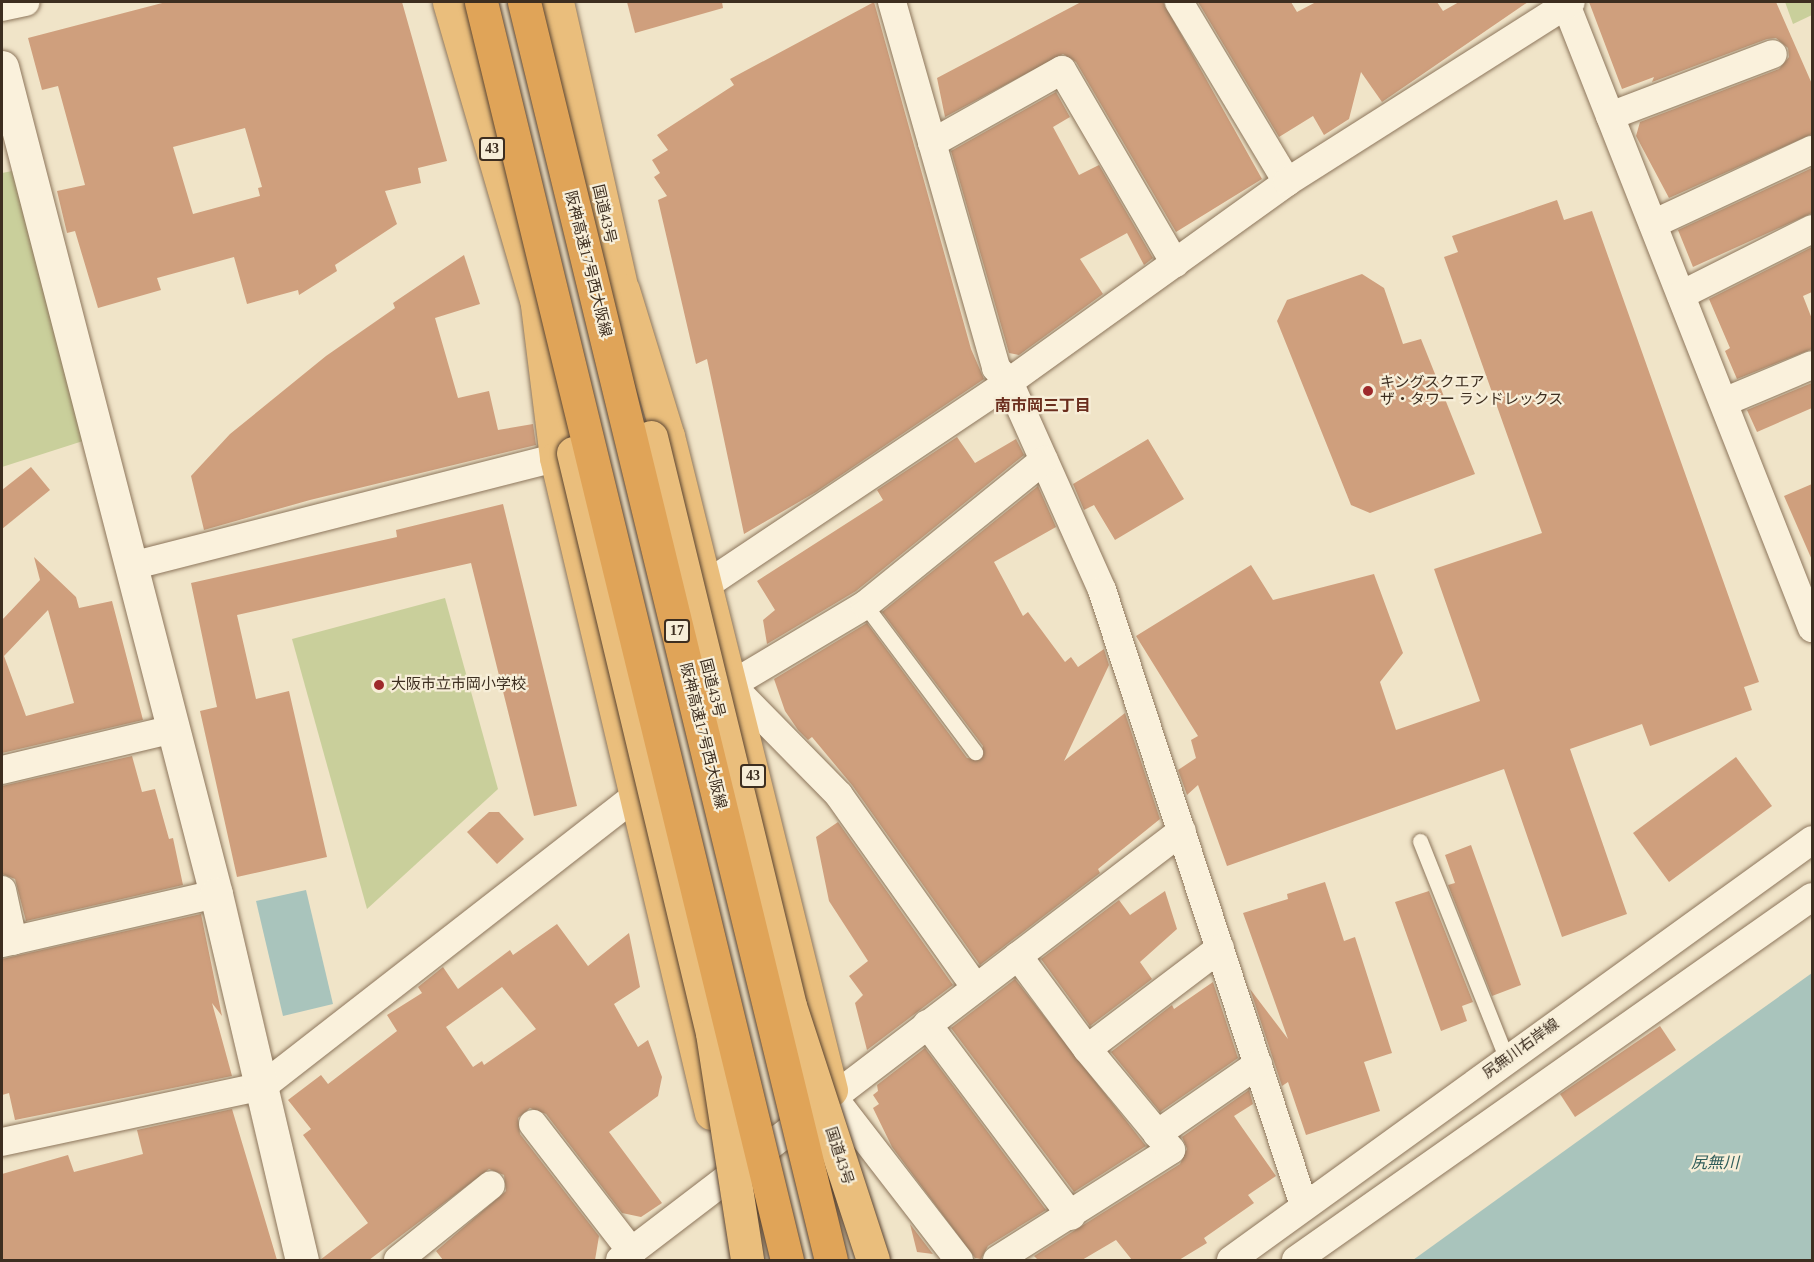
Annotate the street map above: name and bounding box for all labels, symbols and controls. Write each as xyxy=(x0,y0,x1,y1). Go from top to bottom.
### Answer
road number: 43 xyxy=(478,138,506,160)
street label: 国道43号 xyxy=(588,183,620,245)
street label: 阪神高速17号西大阪線 xyxy=(561,189,615,339)
place label: キングスクエア ザ・タワー ランドレックス xyxy=(1380,373,1564,408)
marker: キングスクエア ザ・タワー ランドレックス xyxy=(1361,384,1375,398)
district label: 南市岡三丁目 xyxy=(995,396,1091,416)
road number: 17 xyxy=(664,620,690,642)
street label: 国道43号 xyxy=(696,657,728,719)
street label: 阪神高速17号西大阪線 xyxy=(676,661,730,811)
place label: 大阪市立市岡小学校 xyxy=(391,676,526,694)
marker: 大阪市立市岡小学校 xyxy=(372,678,386,692)
road number: 43 xyxy=(740,765,766,787)
street label: 尻無川右岸線 xyxy=(1479,1015,1563,1083)
street label: 国道43号 xyxy=(821,1125,857,1187)
water label: 尻無川 xyxy=(1691,1153,1739,1173)

